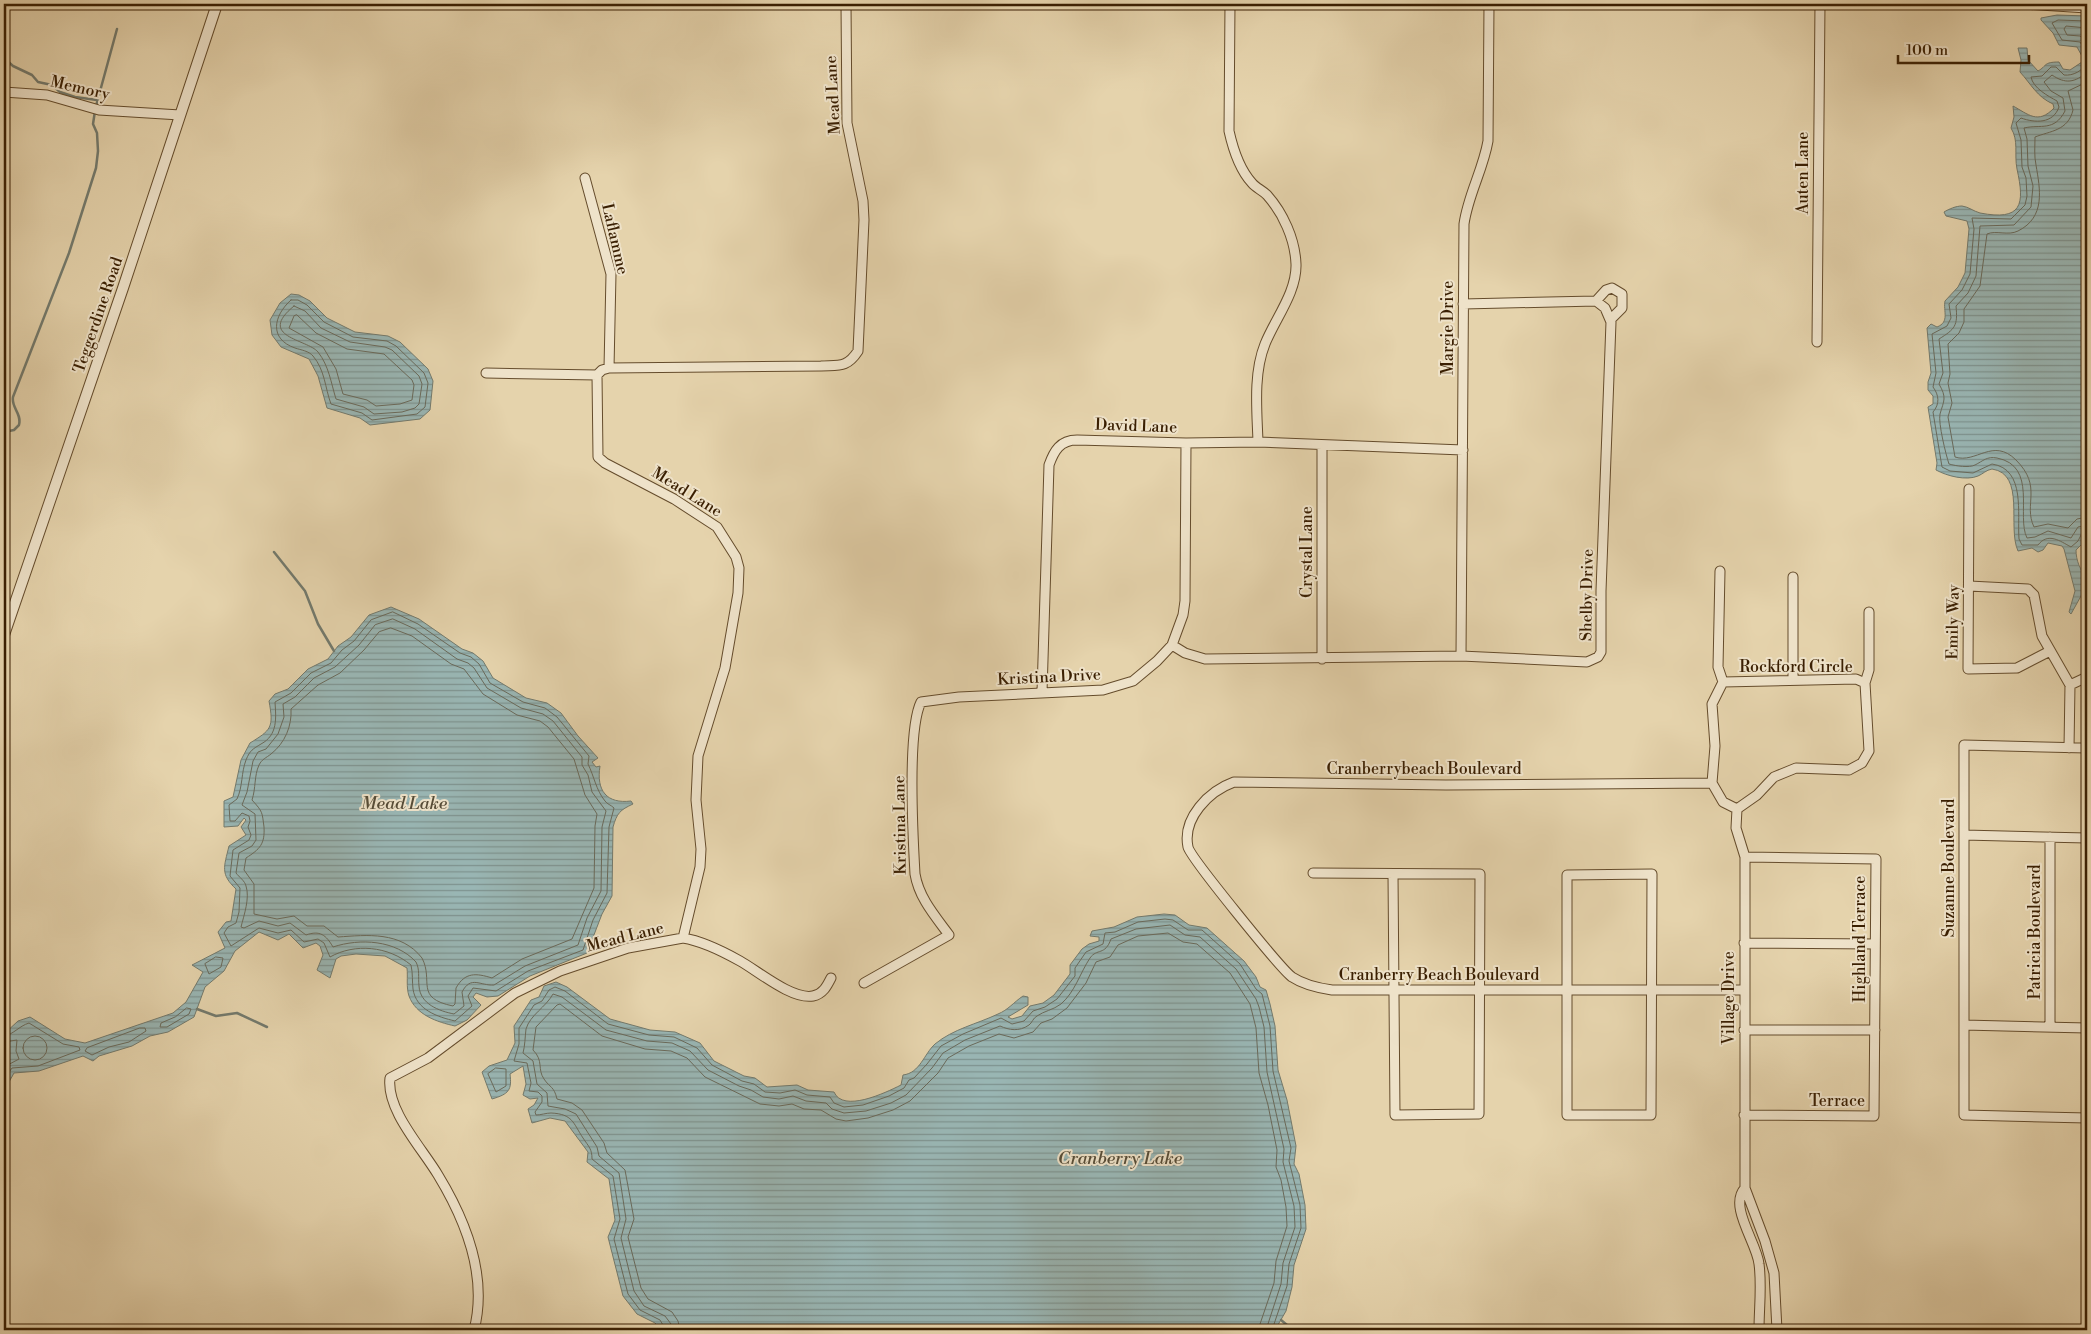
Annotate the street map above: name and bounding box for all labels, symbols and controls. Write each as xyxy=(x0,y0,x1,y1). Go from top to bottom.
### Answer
scale bar xyxy=(1898,32,2030,64)
text: 100 m xyxy=(1906,41,1948,60)
street label: Mead Lane xyxy=(821,55,845,135)
street label: Memory xyxy=(48,71,112,105)
street label: Auten Lane xyxy=(1793,132,1813,215)
street label: Laflamme xyxy=(597,201,633,277)
street label: Teggerdine Road xyxy=(69,254,127,376)
street label: Margie Drive xyxy=(1438,281,1458,375)
street label: David Lane xyxy=(1095,415,1177,437)
street label: Mead Lane xyxy=(648,463,726,521)
street label: Crystal Lane xyxy=(1297,506,1317,598)
street label: Shelby Drive xyxy=(1576,549,1598,641)
street label: Emily Way xyxy=(1942,584,1964,660)
street label: Rockford Circle xyxy=(1739,657,1853,677)
street label: Kristina Drive xyxy=(997,664,1101,690)
street label: Cranberrybeach Boulevard xyxy=(1326,759,1522,779)
street label: Kristina Lane xyxy=(889,775,911,875)
water label: Mead Lake xyxy=(361,792,448,815)
street label: Suzanne Boulevard xyxy=(1939,799,1959,937)
street label: Patricia Boulevard xyxy=(2025,864,2045,1000)
street label: Highland Terrace xyxy=(1850,876,1870,1002)
street label: Mead Lane xyxy=(584,918,666,956)
street label: Village Drive xyxy=(1719,951,1739,1046)
street label: Cranberry Beach Boulevard xyxy=(1339,965,1539,985)
street label: Terrace xyxy=(1809,1091,1865,1111)
water label: Cranberry Lake xyxy=(1058,1147,1183,1170)

